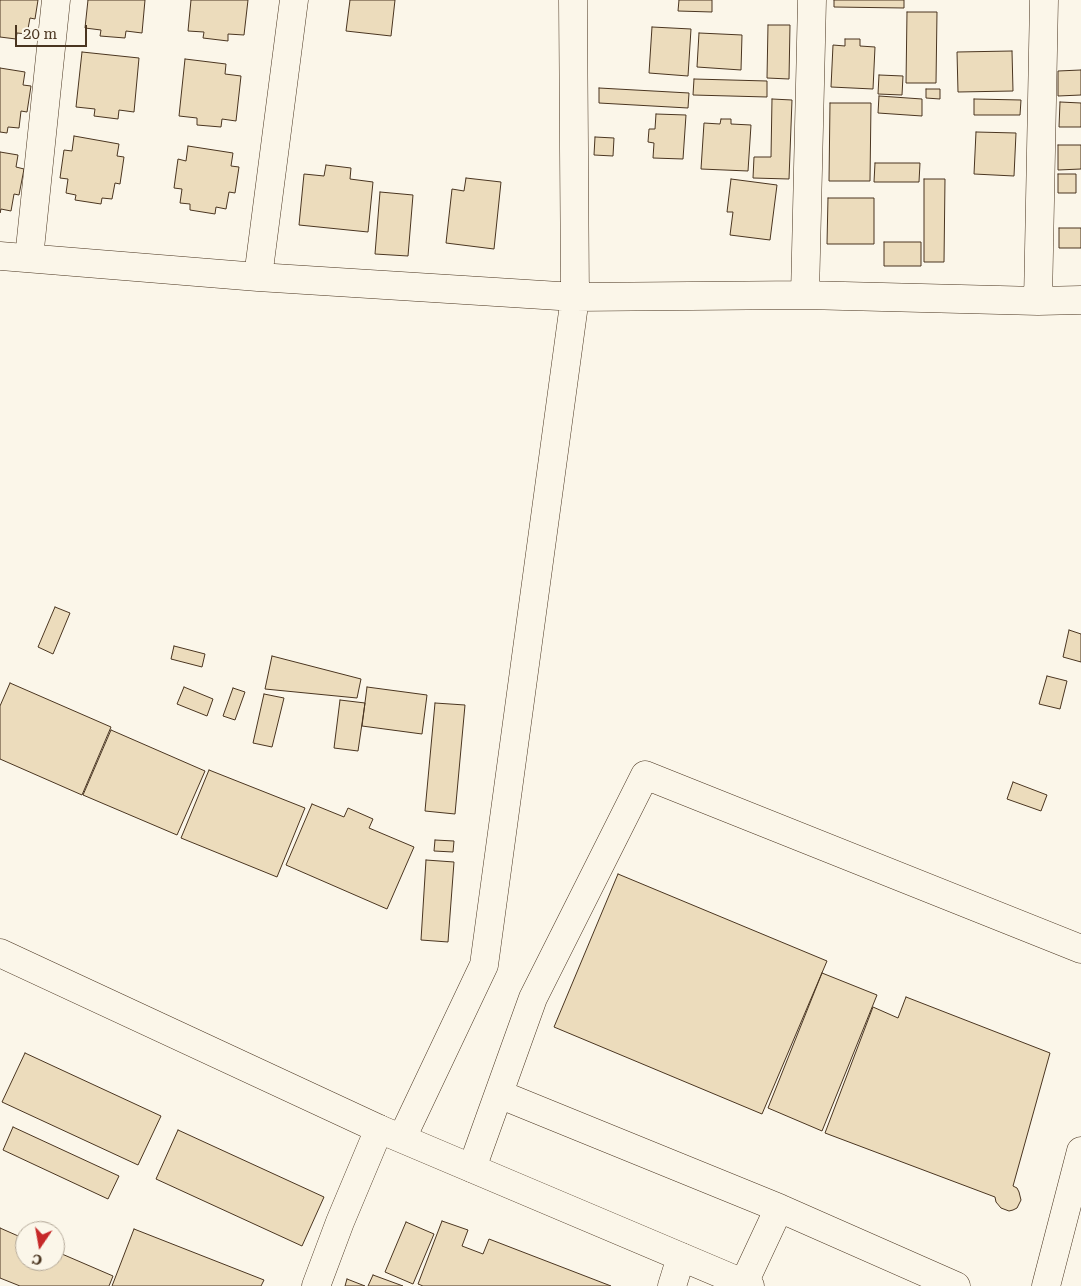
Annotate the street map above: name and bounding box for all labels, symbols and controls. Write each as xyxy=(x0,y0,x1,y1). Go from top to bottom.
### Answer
scale bar xyxy=(18,15,90,47)
text: 20 m xyxy=(23,25,57,43)
north arrow xyxy=(15,1221,65,1271)
text: С xyxy=(31,1251,44,1269)

